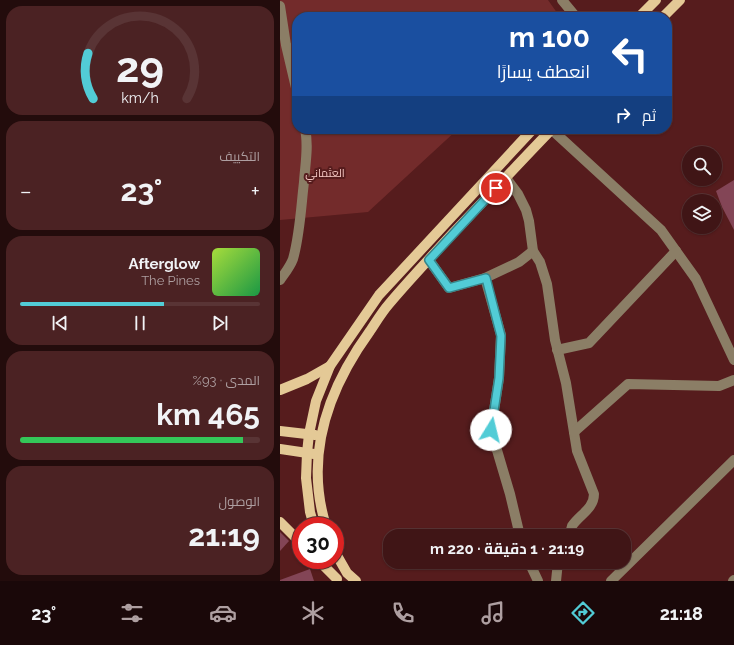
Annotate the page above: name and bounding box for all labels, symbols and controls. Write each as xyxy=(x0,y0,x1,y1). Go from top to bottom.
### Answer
text: 100 m xyxy=(509,21,590,54)
icon: left xyxy=(604,28,656,80)
text: 29 xyxy=(116,42,164,91)
text: انعطف يسارًا xyxy=(497,61,590,82)
text: km/h xyxy=(121,89,159,105)
icon: right xyxy=(612,104,634,126)
text: ثم xyxy=(642,107,656,125)
map controls xyxy=(682,146,722,234)
button: search xyxy=(682,146,722,186)
text: التكييف xyxy=(219,149,260,164)
park label: العثماني xyxy=(305,167,345,182)
pin xyxy=(479,171,513,205)
text: 23° xyxy=(120,173,162,208)
icon: arrive xyxy=(485,177,507,199)
text: − xyxy=(20,178,32,204)
text: + xyxy=(251,178,260,204)
button: layers xyxy=(682,194,722,234)
text: Afterglow xyxy=(129,255,200,273)
text: The Pines xyxy=(141,273,200,288)
icon: previous xyxy=(49,312,71,334)
icon: pause xyxy=(129,312,151,334)
icon: next xyxy=(209,312,231,334)
text: المدى · 93% xyxy=(193,373,260,388)
text: 465 km xyxy=(156,397,260,432)
position arrow xyxy=(470,409,512,451)
text: الوصول xyxy=(219,494,260,509)
speed limit sign: 30 xyxy=(292,517,344,569)
text: 21:19 xyxy=(188,518,260,553)
text: 21:19 · 1 دقيقة · 220 m xyxy=(430,540,584,558)
icon: filters xyxy=(118,599,146,627)
icon: car xyxy=(209,599,237,627)
icon: climate xyxy=(299,599,327,627)
icon: phone xyxy=(389,599,417,627)
icon: music xyxy=(479,599,507,627)
icon: directions xyxy=(569,599,597,627)
text: 23° xyxy=(31,603,56,624)
text: 21:18 xyxy=(660,603,703,624)

